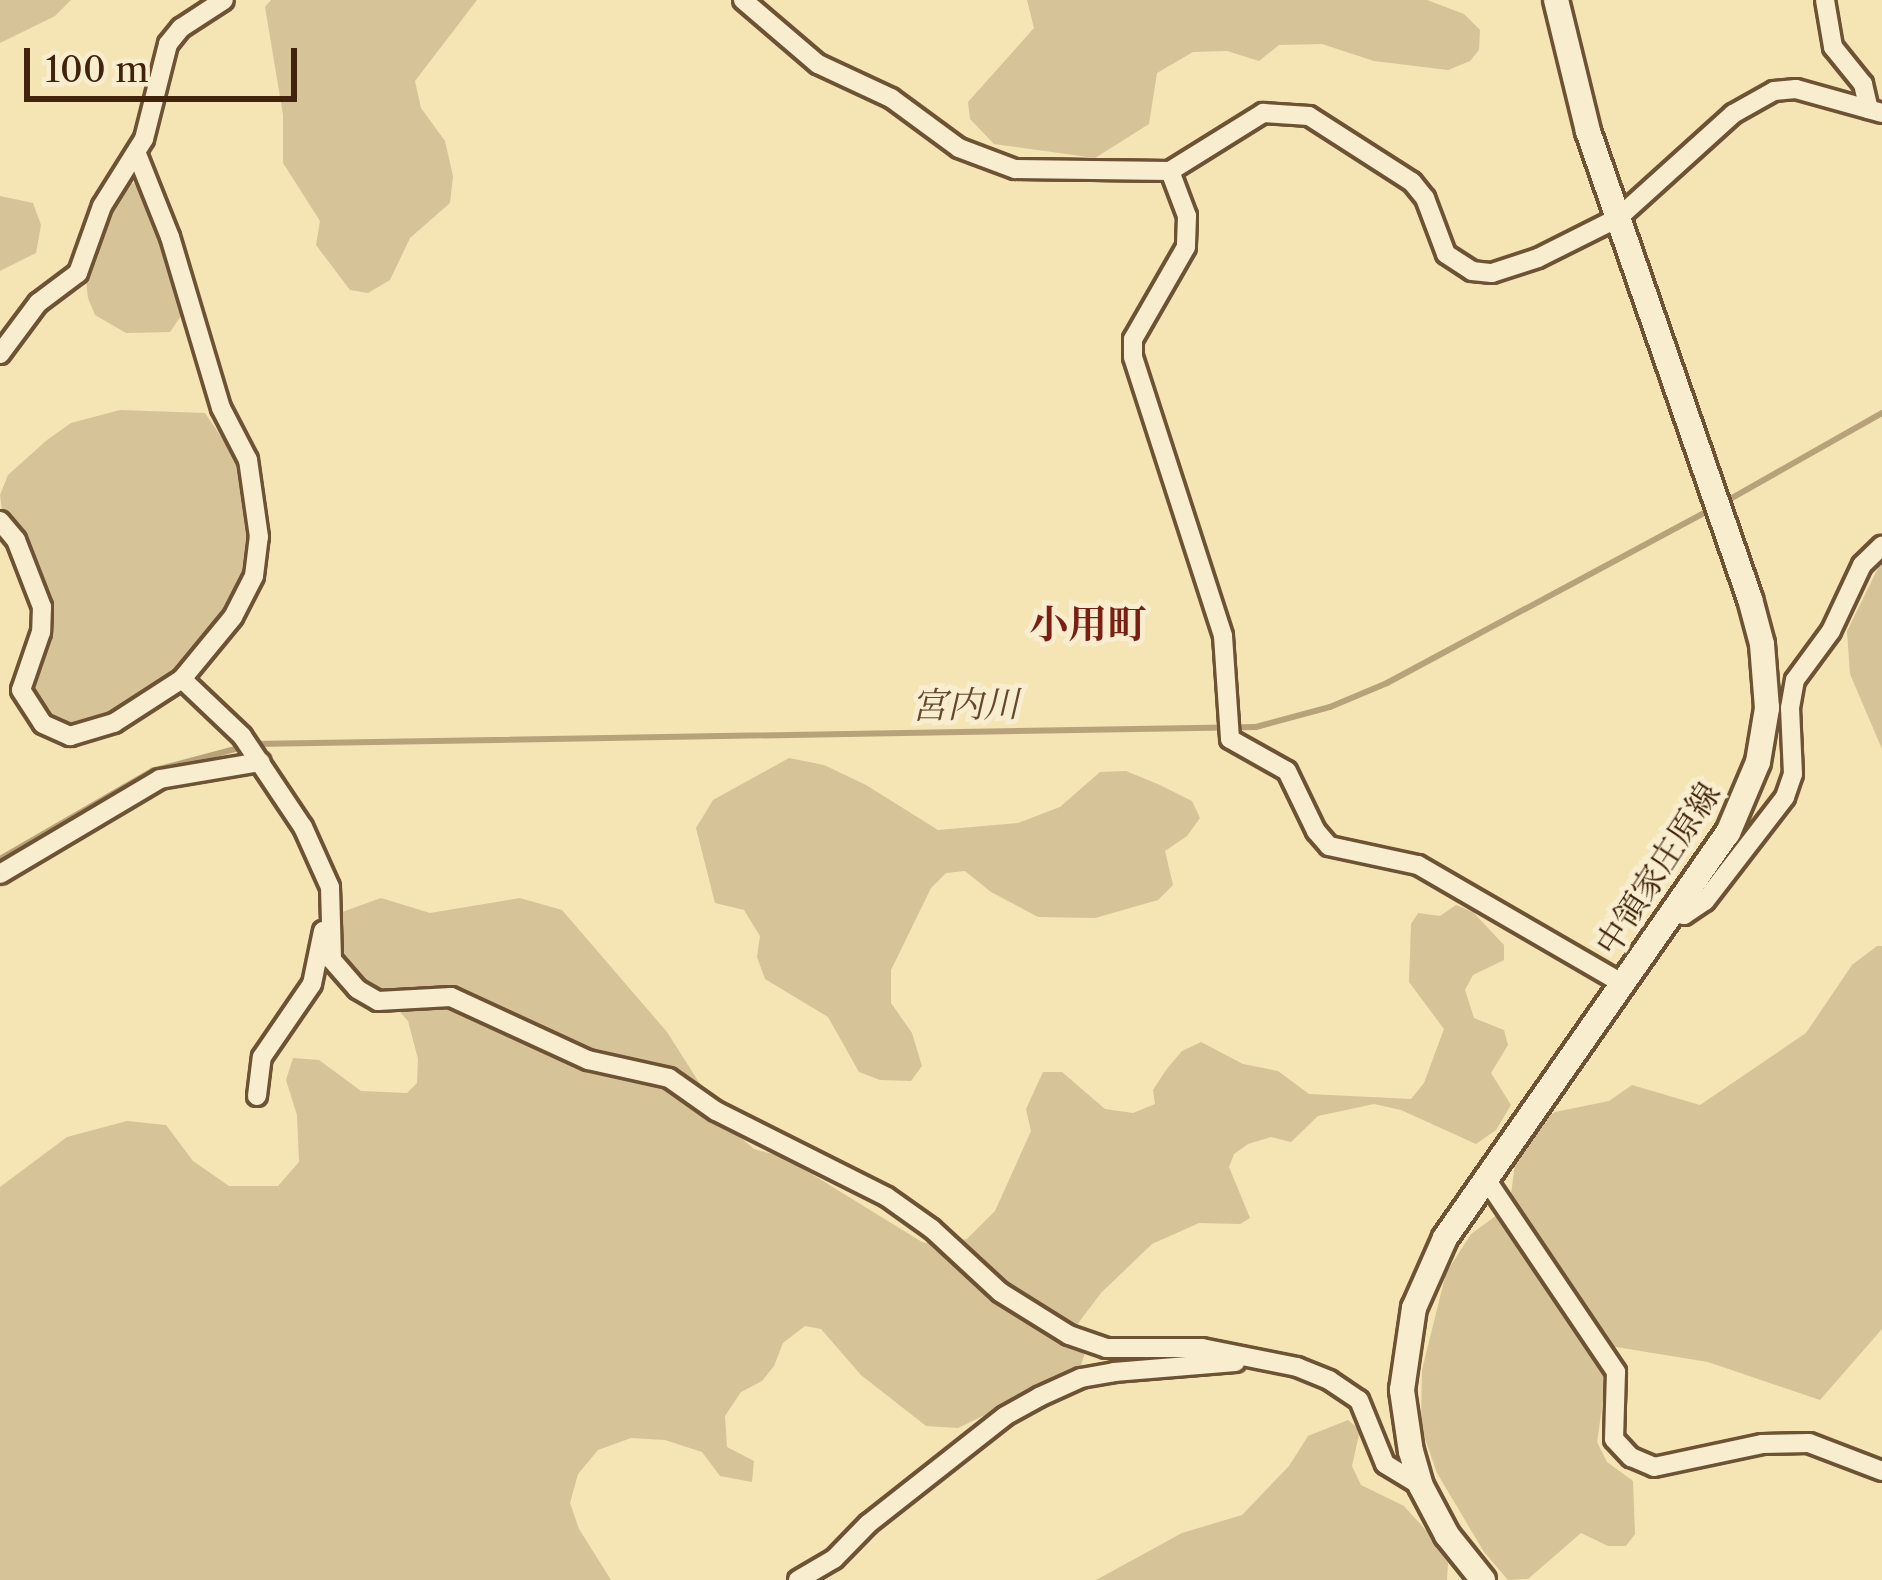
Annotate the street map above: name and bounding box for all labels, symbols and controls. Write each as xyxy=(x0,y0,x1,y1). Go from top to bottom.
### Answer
scale bar xyxy=(30,24,303,98)
text: 100 m xyxy=(45,47,149,91)
district label: 小用町 xyxy=(1030,601,1146,647)
water label: 宮内川 xyxy=(911,682,1019,728)
street label: 中領家庄原線 xyxy=(1587,775,1729,963)

